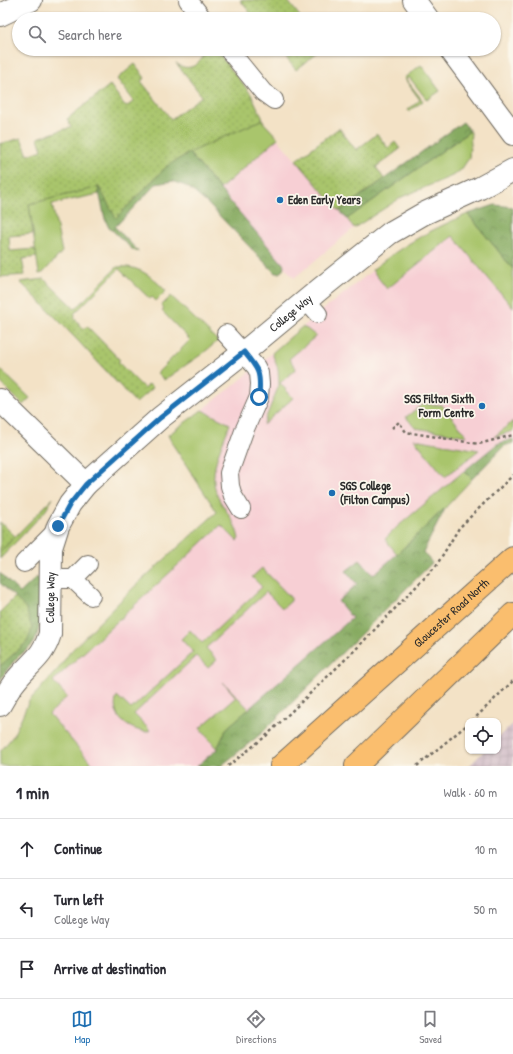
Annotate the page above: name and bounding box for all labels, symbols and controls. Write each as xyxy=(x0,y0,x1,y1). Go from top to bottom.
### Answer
search box xyxy=(12,12,501,56)
icon: search xyxy=(26,23,48,45)
text: Search here xyxy=(58,24,122,45)
place label: Eden Early Years xyxy=(288,191,361,209)
marker: Eden Early Years xyxy=(275,195,285,205)
street label: College Way xyxy=(265,290,316,336)
route start xyxy=(250,388,268,406)
place label: SGS Filton Sixth Form Centre xyxy=(404,390,475,421)
marker: SGS Filton Sixth Form Centre xyxy=(477,401,487,411)
place label: SGS College (Filton Campus) xyxy=(340,477,410,509)
marker: SGS College (Filton Campus) xyxy=(327,488,337,498)
route end xyxy=(49,517,67,535)
street label: College Way xyxy=(41,572,59,623)
street label: Gloucester Road North xyxy=(410,574,493,651)
map controls xyxy=(465,718,501,754)
button: locate xyxy=(465,718,501,754)
text: 1 min xyxy=(16,781,49,804)
text: Walk · 60 m xyxy=(444,783,497,801)
icon: ahead xyxy=(16,838,38,860)
text: Continue xyxy=(54,838,102,859)
text: 10 m xyxy=(475,840,497,858)
text: Turn left xyxy=(54,889,104,910)
icon: left xyxy=(16,898,38,920)
text: 50 m xyxy=(474,900,497,918)
text: College Way xyxy=(54,910,110,928)
icon: arrive xyxy=(16,958,38,980)
text: Arrive at destination xyxy=(54,958,166,979)
tab: Map xyxy=(71,1008,93,1046)
tab: Directions xyxy=(236,1008,277,1046)
tab: Saved xyxy=(419,1008,442,1046)

